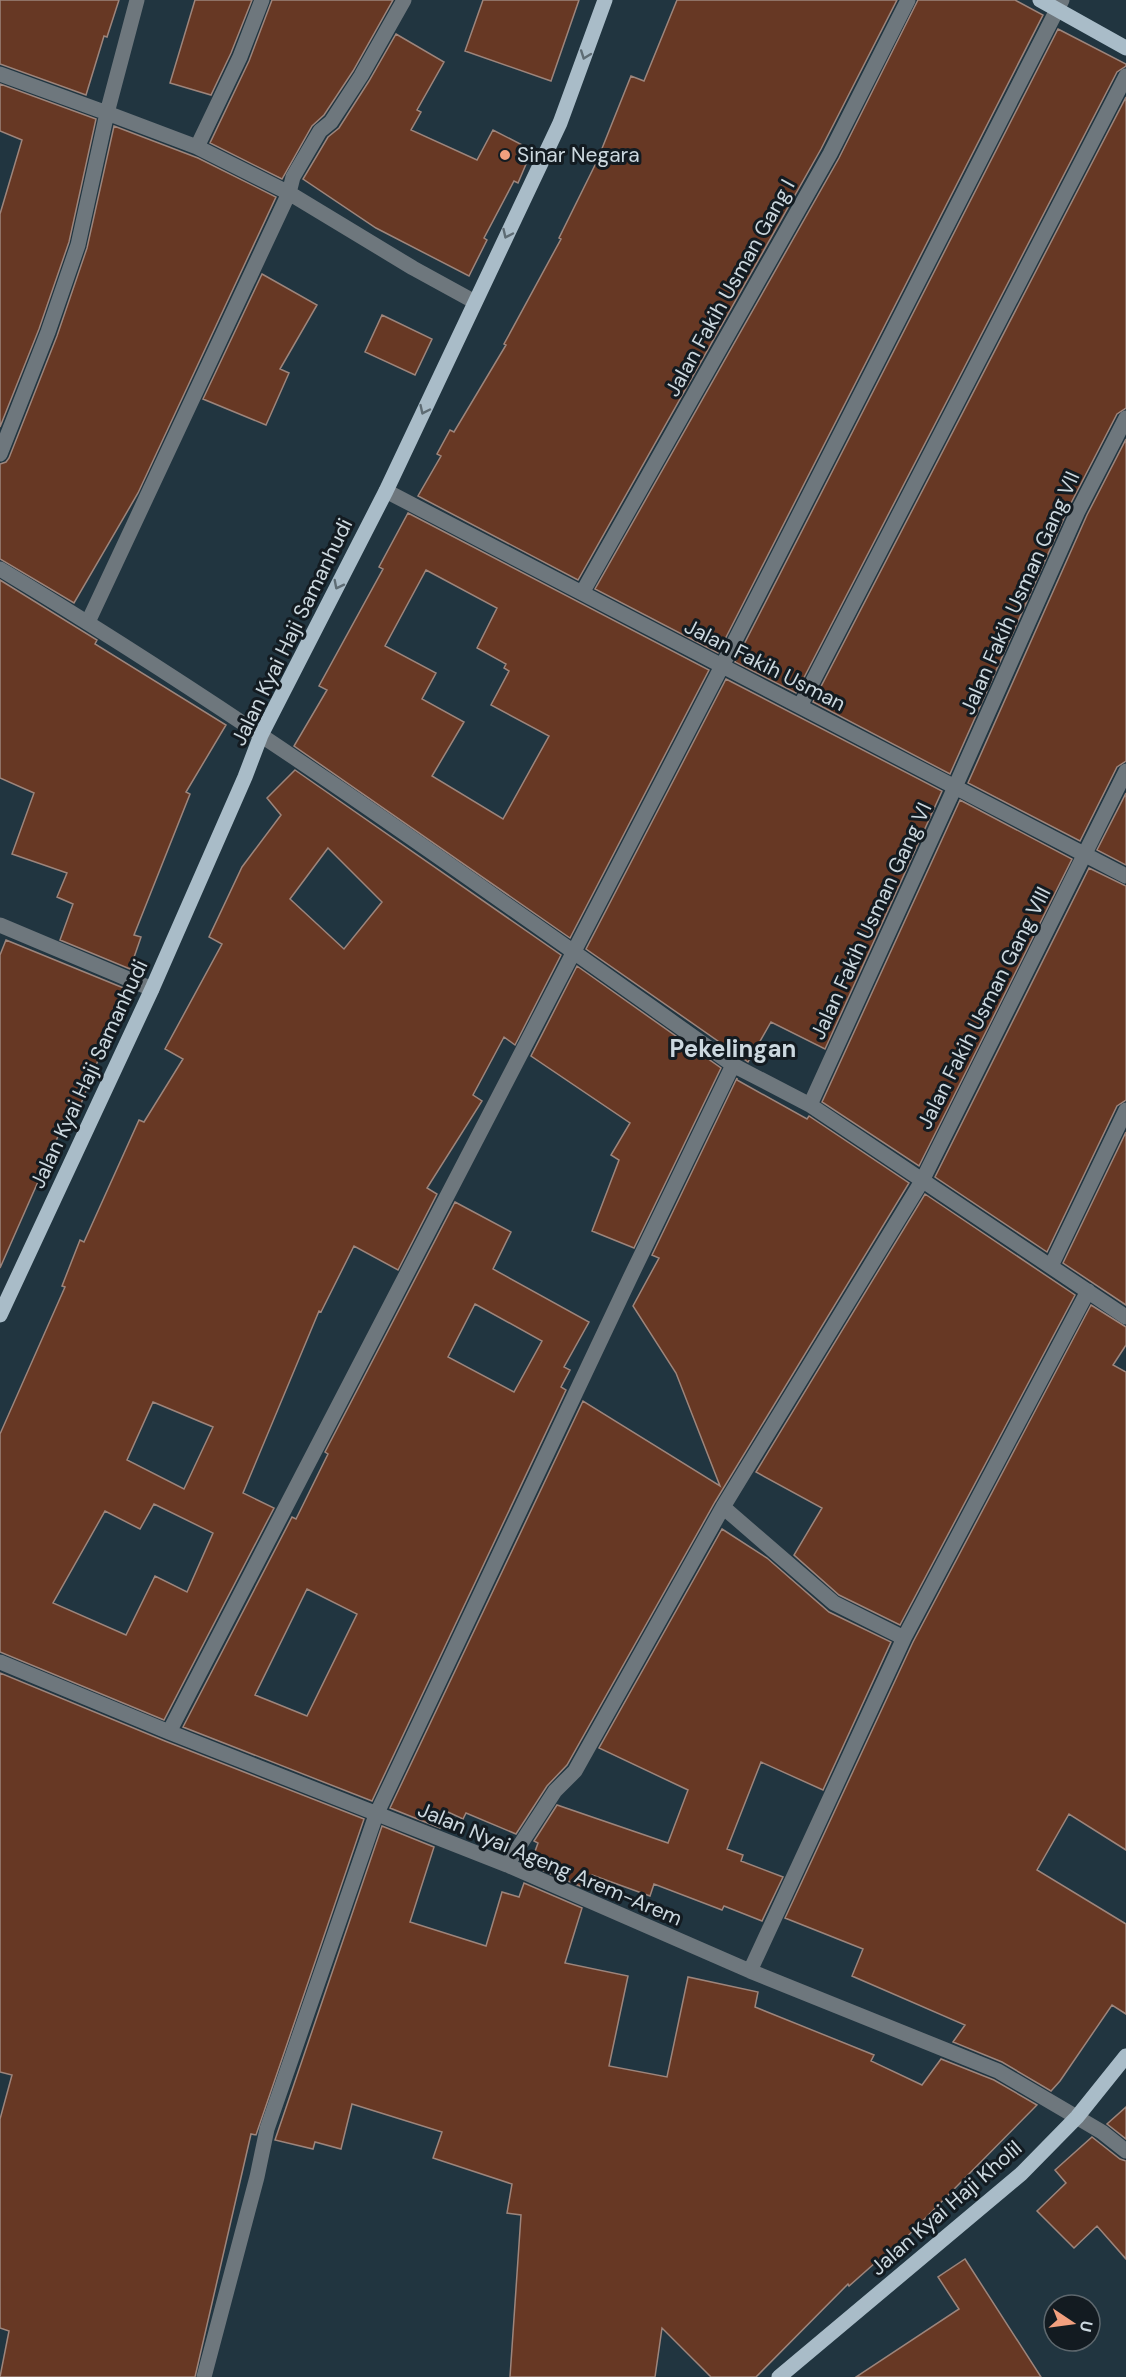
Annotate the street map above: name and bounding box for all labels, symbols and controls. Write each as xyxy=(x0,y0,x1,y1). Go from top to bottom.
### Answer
one-way arrow xyxy=(580,49,592,60)
place label: Sinar Negara xyxy=(517,141,640,169)
marker: Sinar Negara xyxy=(498,148,512,162)
street label: Jalan Fakih Usman Gang I xyxy=(658,174,802,402)
one-way arrow xyxy=(503,227,515,238)
one-way arrow xyxy=(419,403,431,414)
street label: Jalan Fakih Usman Gang VII xyxy=(954,467,1086,719)
street label: Jalan Kyai Haji Samanhudi xyxy=(225,514,359,750)
one-way arrow xyxy=(333,578,345,589)
street label: Jalan Fakih Usman xyxy=(680,612,850,718)
street label: Jalan Fakih Usman Gang VI xyxy=(804,798,938,1044)
street label: Jalan Fakih Usman Gang VIII xyxy=(911,882,1057,1134)
street label: Jalan Kyai Haji Samanhudi xyxy=(24,955,154,1193)
district label: Pekelingan xyxy=(670,1033,796,1064)
street label: Jalan Nyai Ageng Arem-Arem xyxy=(414,1796,686,1932)
street label: Jalan Kyai Haji Kholil xyxy=(864,2134,1028,2282)
north arrow xyxy=(1042,2293,1102,2353)
text: U xyxy=(1075,2319,1098,2334)

